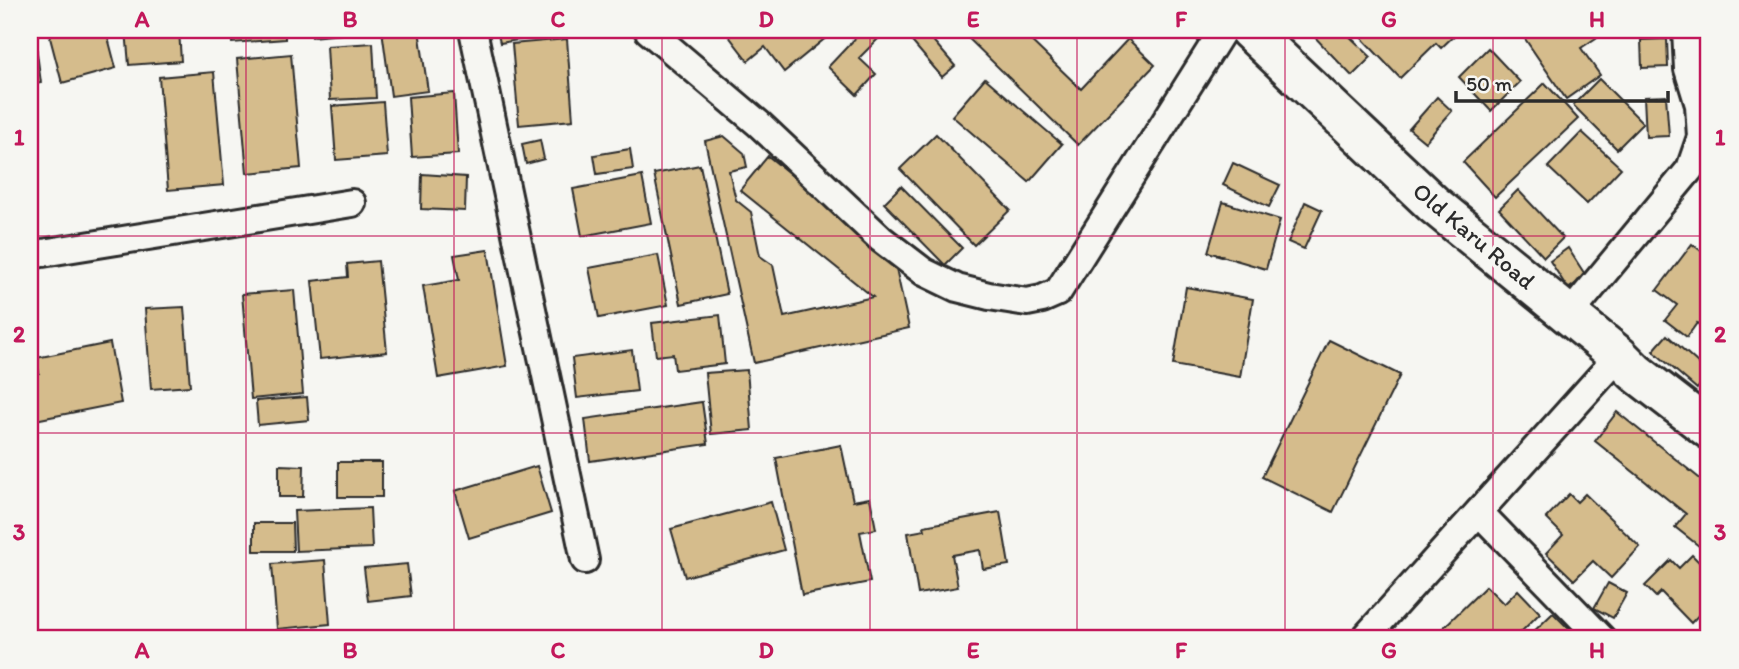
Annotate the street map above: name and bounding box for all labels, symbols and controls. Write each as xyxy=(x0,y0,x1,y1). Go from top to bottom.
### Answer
text: A xyxy=(134,5,150,33)
text: B xyxy=(343,5,358,33)
text: C xyxy=(551,5,566,33)
text: D xyxy=(758,5,774,33)
text: E xyxy=(967,5,980,33)
text: F xyxy=(1175,5,1188,33)
text: G xyxy=(1381,5,1397,33)
text: H xyxy=(1589,5,1605,33)
scale bar xyxy=(1456,60,1667,104)
text: 50 m xyxy=(1466,71,1513,96)
text: 1 xyxy=(14,123,25,151)
text: 1 xyxy=(1715,123,1726,151)
street label: Old Karu Road xyxy=(1407,176,1542,295)
text: 2 xyxy=(13,320,26,348)
text: 2 xyxy=(1714,320,1727,348)
text: 3 xyxy=(13,518,26,546)
text: 3 xyxy=(1714,518,1727,546)
text: A xyxy=(134,636,150,664)
text: B xyxy=(343,636,358,664)
text: C xyxy=(551,636,566,664)
text: D xyxy=(758,636,774,664)
text: E xyxy=(967,636,980,664)
text: F xyxy=(1175,636,1188,664)
text: G xyxy=(1381,636,1397,664)
text: H xyxy=(1589,636,1605,664)

